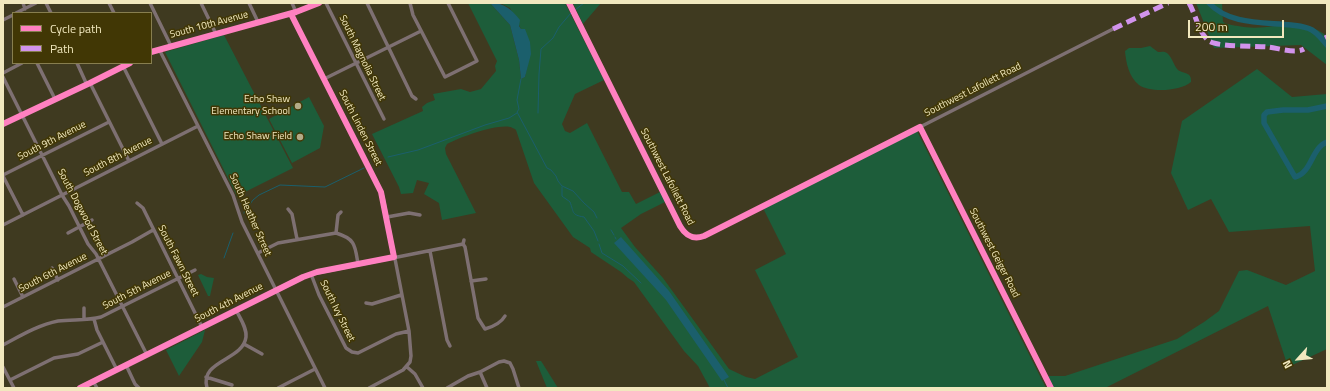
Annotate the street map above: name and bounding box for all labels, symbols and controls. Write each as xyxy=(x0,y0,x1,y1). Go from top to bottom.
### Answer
street label: South 10th Avenue xyxy=(168,9,250,41)
legend xyxy=(12,12,152,64)
scale bar xyxy=(1190,12,1286,38)
street label: South Magnolia Street xyxy=(336,13,388,103)
text: 200 m xyxy=(1195,17,1228,36)
text: Cycle path xyxy=(50,19,102,38)
text: Path xyxy=(50,39,74,58)
street label: Southwest Lafollett Road xyxy=(923,60,1023,120)
street label: South Linden Street xyxy=(336,88,384,168)
place label: Echo Shaw Elementary School xyxy=(211,94,290,118)
marker: Echo Shaw Elementary School xyxy=(293,101,303,111)
street label: South 9th Avenue xyxy=(16,119,88,163)
street label: Southwest Lafollett Road xyxy=(637,127,697,227)
place label: Echo Shaw Field xyxy=(224,131,292,143)
marker: Echo Shaw Field xyxy=(295,132,305,142)
street label: South 8th Avenue xyxy=(82,135,154,179)
street label: South Dogwood Street xyxy=(54,167,110,257)
street label: South Heather Street xyxy=(226,172,274,258)
street label: Southwest Geiger Road xyxy=(966,206,1022,300)
street label: South Fawn Street xyxy=(155,224,201,298)
street label: South 6th Avenue xyxy=(17,251,89,295)
street label: South 5th Avenue xyxy=(101,268,173,312)
street label: South Ivy Street xyxy=(317,278,357,344)
street label: South 4th Avenue xyxy=(193,281,265,325)
north arrow xyxy=(1278,339,1318,379)
text: N xyxy=(1278,357,1296,371)

